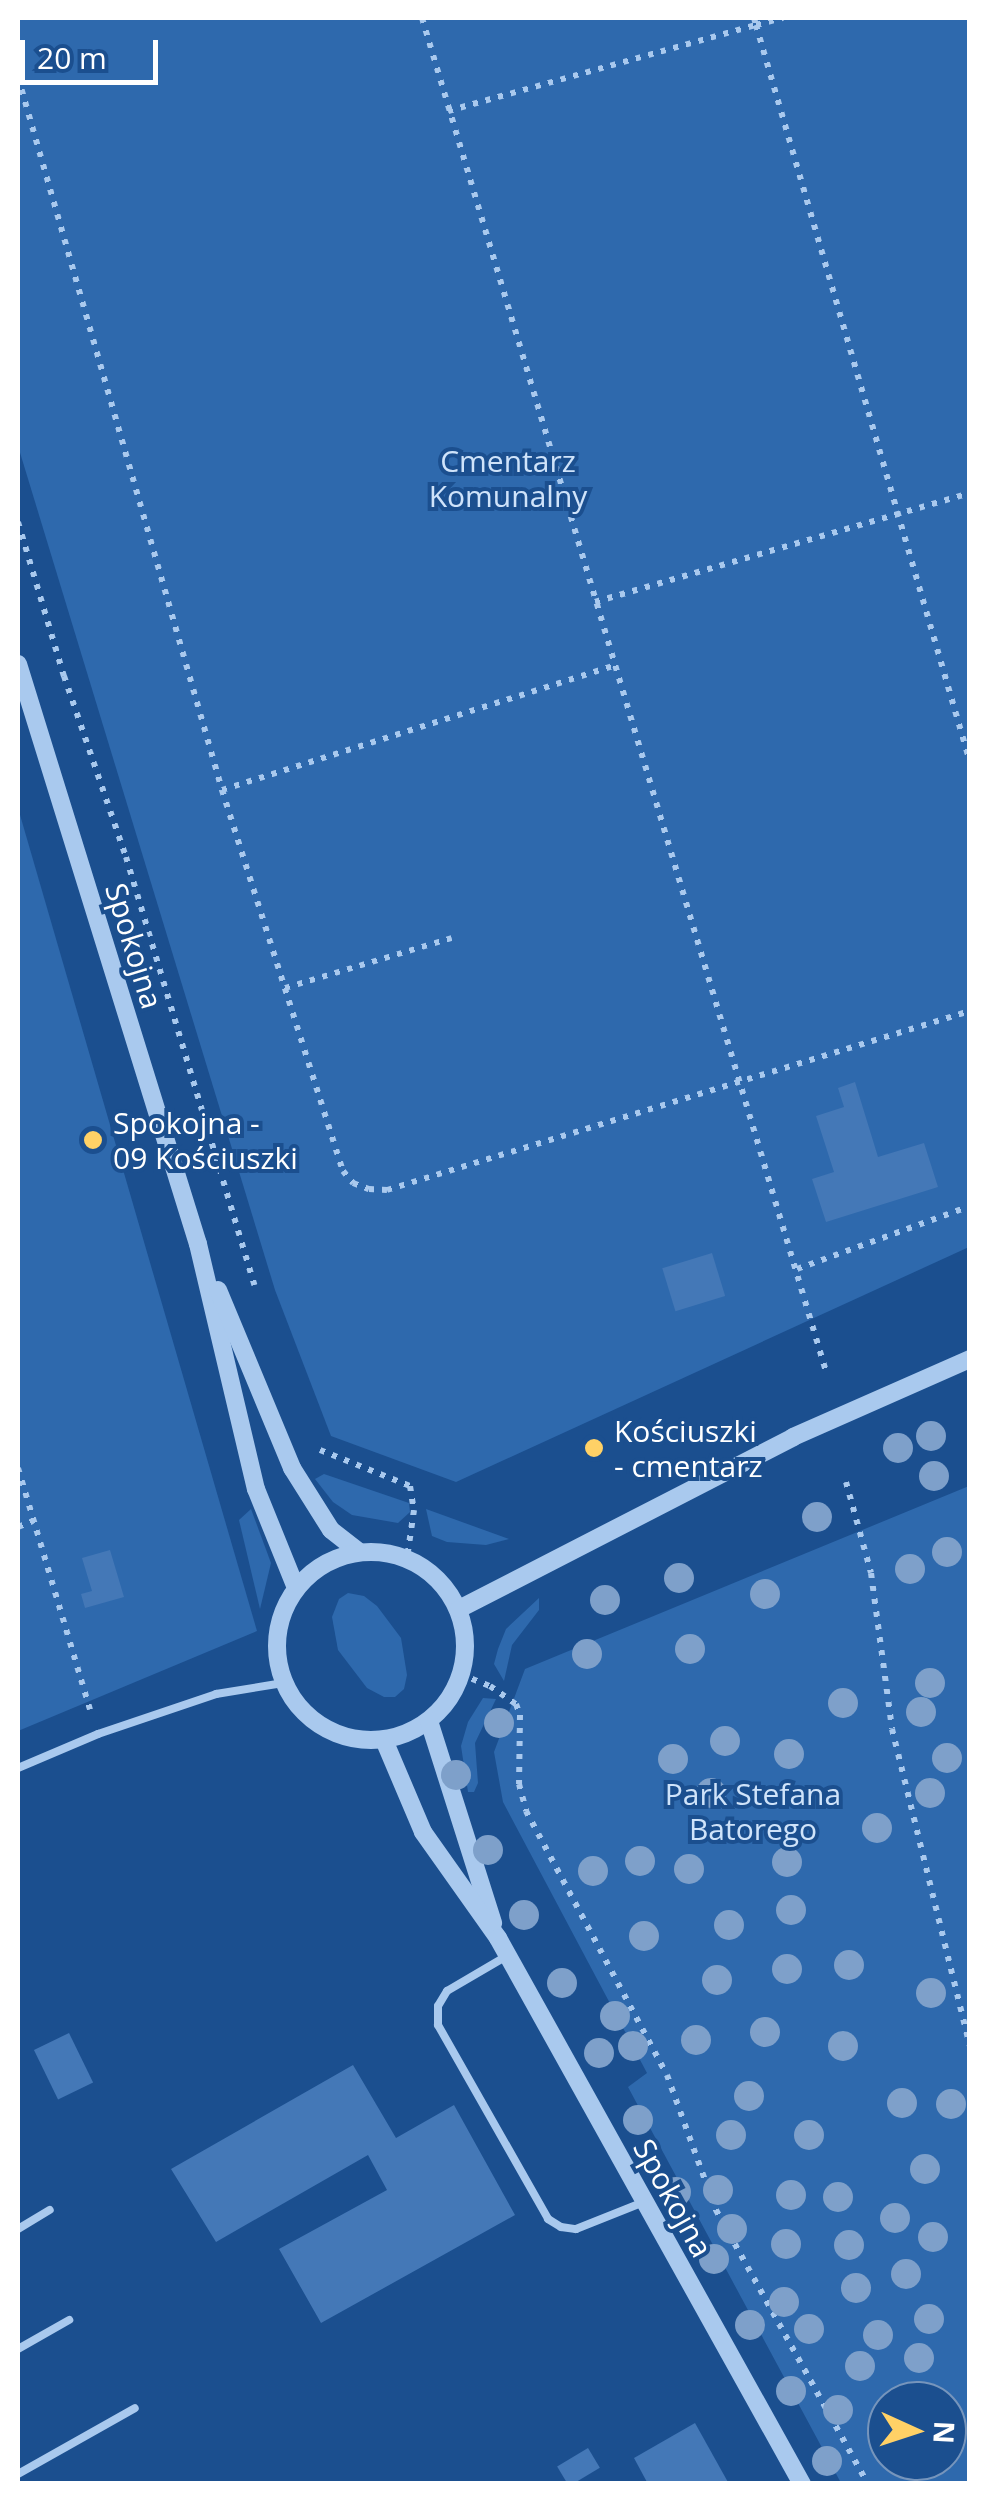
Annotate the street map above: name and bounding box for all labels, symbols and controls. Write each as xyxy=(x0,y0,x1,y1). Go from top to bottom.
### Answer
scale bar xyxy=(25,20,162,82)
text: 20 m xyxy=(37,37,107,78)
park label: Cmentarz Komunalny xyxy=(429,443,587,514)
street label: Spokojna xyxy=(98,879,170,1013)
place label: Spokojna - 09 Kościuszki xyxy=(113,1105,298,1176)
marker: Spokojna - 09 Kościuszki xyxy=(82,1129,104,1151)
place label: Kościuszki - cmentarz xyxy=(614,1413,763,1484)
marker: Kościuszki - cmentarz xyxy=(583,1437,605,1459)
park label: Park Stefana Batorego xyxy=(665,1776,841,1846)
street label: Spokojna xyxy=(626,2133,720,2263)
north arrow xyxy=(867,2381,967,2481)
text: N xyxy=(925,2420,965,2445)

